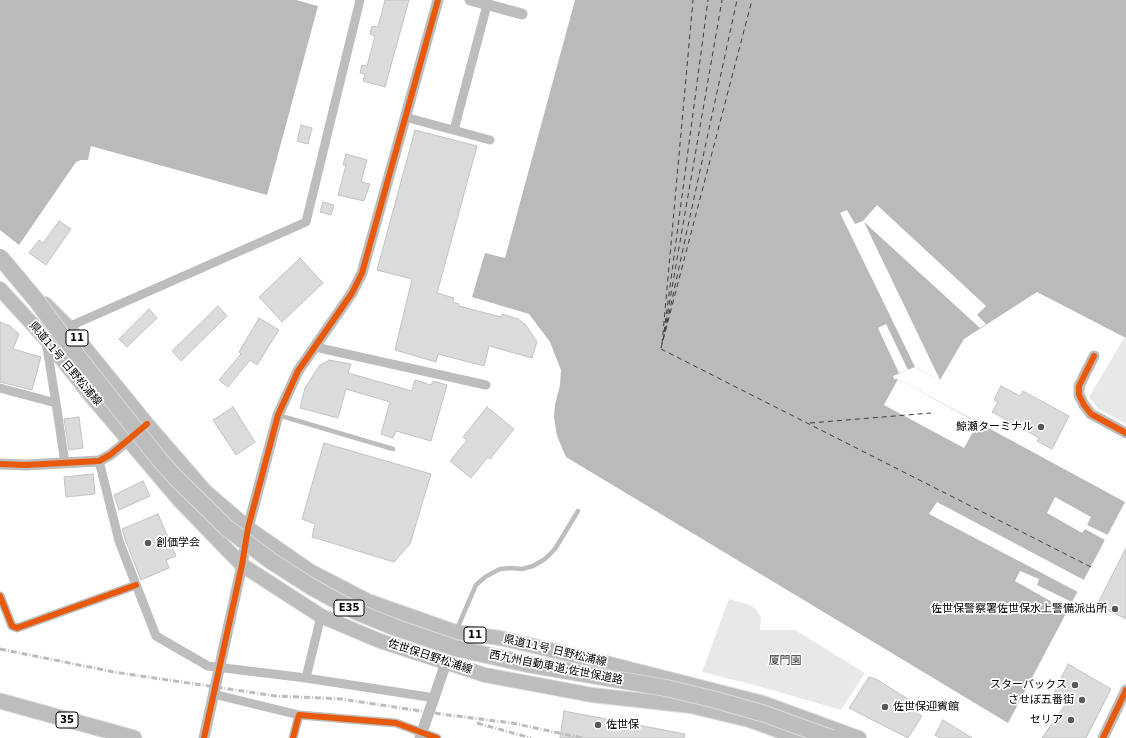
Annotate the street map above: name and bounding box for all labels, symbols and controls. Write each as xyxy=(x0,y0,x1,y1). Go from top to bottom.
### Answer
street label: 県道11号 日野松浦線 xyxy=(26,319,104,409)
road number: 11 xyxy=(66,330,88,346)
place label: 鯨瀬ターミナル xyxy=(956,420,1033,434)
marker: 鯨瀬ターミナル xyxy=(1036,422,1046,432)
place label: 創価学会 xyxy=(156,536,200,550)
marker: 創価学会 xyxy=(143,538,153,548)
road number: E35 xyxy=(334,600,364,616)
place label: 佐世保警察署佐世保水上警備派出所 xyxy=(931,602,1107,616)
marker: 佐世保警察署佐世保水上警備派出所 xyxy=(1110,604,1120,614)
road number: 11 xyxy=(464,627,486,643)
street label: 県道11号 日野松浦線 xyxy=(502,633,608,669)
street label: 佐世保日野松浦線 xyxy=(386,637,474,677)
street label: 西九州自動車道;佐世保道路 xyxy=(488,649,624,687)
park label: 厦門園 xyxy=(769,654,801,668)
place label: スターバックス xyxy=(990,678,1067,692)
marker: スターバックス xyxy=(1070,680,1080,690)
place label: させぼ五番街 xyxy=(1008,693,1074,707)
marker: させぼ五番街 xyxy=(1077,695,1087,705)
place label: 佐世保迎賓館 xyxy=(893,700,959,714)
marker: 佐世保迎賓館 xyxy=(880,702,890,712)
road number: 35 xyxy=(56,712,78,728)
place label: セリア xyxy=(1030,713,1063,727)
marker: セリア xyxy=(1066,715,1076,725)
place label: 佐世保 xyxy=(606,718,639,732)
marker: 佐世保 xyxy=(593,720,603,730)

